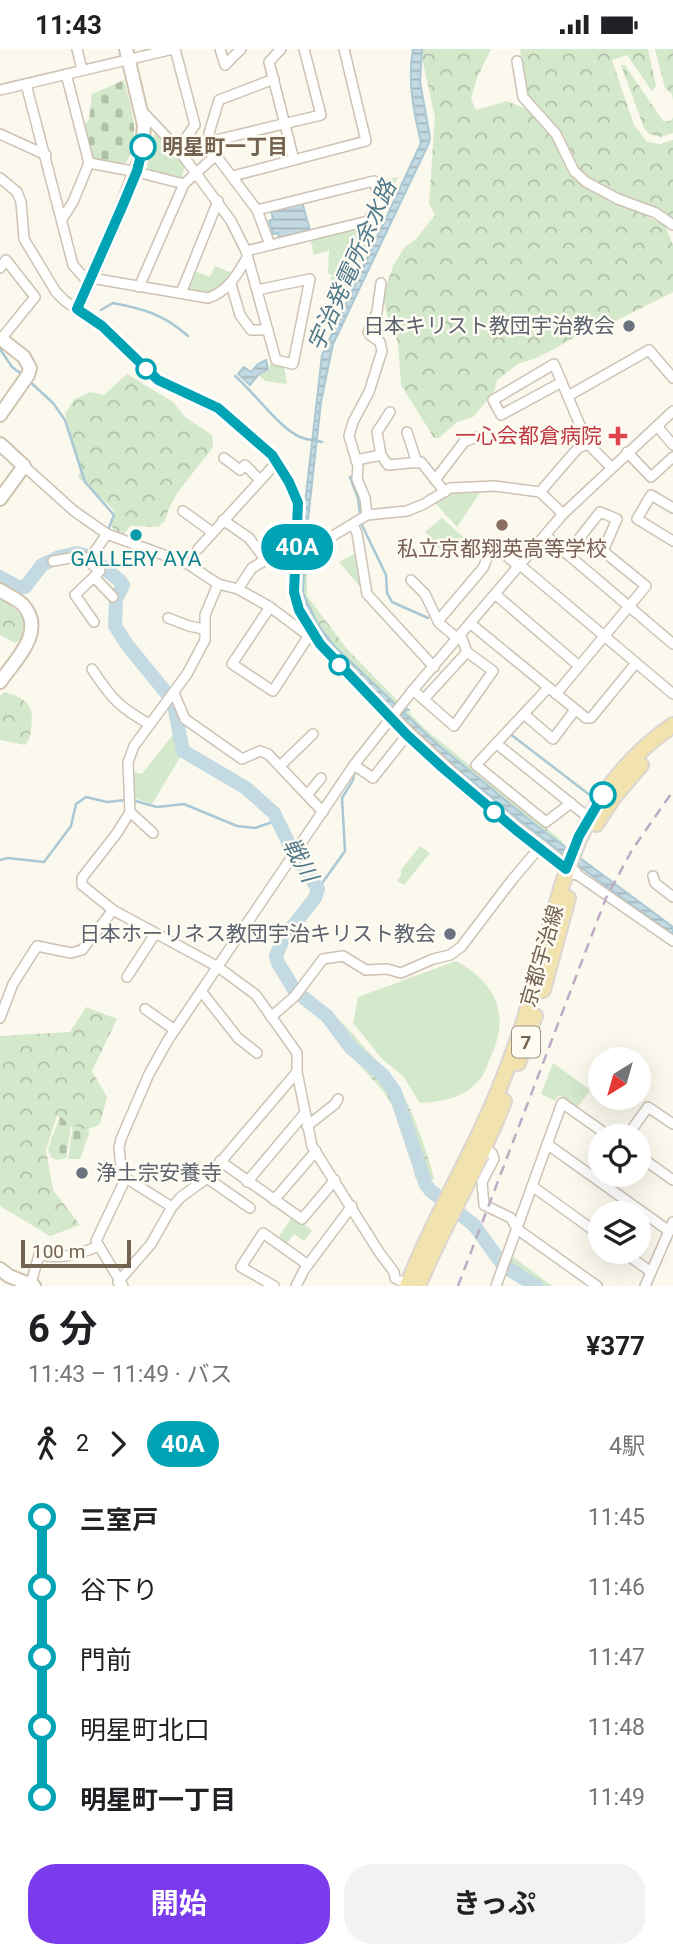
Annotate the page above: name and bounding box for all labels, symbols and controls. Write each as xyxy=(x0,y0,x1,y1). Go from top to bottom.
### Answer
text: 11:43 xyxy=(35,10,102,40)
marker: 明星町一丁目 xyxy=(130,134,156,160)
place label: 明星町一丁目 xyxy=(162,135,288,159)
water label: 宇治発電所余水路 xyxy=(302,175,403,356)
place label: 日本キリスト教団宇治教会 xyxy=(363,314,615,338)
marker: 日本キリスト教団宇治教会 xyxy=(621,318,637,334)
unlabelled marker xyxy=(136,359,156,379)
place label: 一心会都倉病院 xyxy=(455,424,602,448)
marker: 一心会都倉病院 xyxy=(608,426,628,446)
marker: 私立京都翔英高等学校 xyxy=(494,517,510,533)
line badge: 40A xyxy=(257,524,337,570)
marker: GALLERY AYA xyxy=(128,527,144,543)
text: 40A xyxy=(275,533,319,561)
place label: 私立京都翔英高等学校 xyxy=(397,537,607,561)
place label: GALLERY AYA xyxy=(71,547,202,571)
unlabelled marker xyxy=(329,655,349,675)
unlabelled marker xyxy=(590,782,616,808)
unlabelled marker xyxy=(484,802,504,822)
water label: 戦川 xyxy=(277,833,324,889)
street label: 京都宇治線 xyxy=(516,902,568,1010)
place label: 日本ホーリネス教団宇治キリスト教会 xyxy=(79,922,436,946)
marker: 日本ホーリネス教団宇治キリスト教会 xyxy=(442,926,458,942)
road number: 7 xyxy=(512,1027,540,1058)
north arrow xyxy=(588,1047,651,1109)
map controls xyxy=(588,1047,651,1264)
button: locate xyxy=(588,1124,651,1187)
place label: 浄土宗安養寺 xyxy=(96,1161,222,1185)
marker: 浄土宗安養寺 xyxy=(74,1165,90,1181)
button: layers xyxy=(588,1201,651,1264)
scale bar xyxy=(21,1237,131,1269)
text: 100 m xyxy=(32,1240,85,1263)
text: 6 分 xyxy=(28,1307,97,1351)
text: ¥377 xyxy=(586,1331,645,1361)
text: 11:43 – 11:49 · バス xyxy=(28,1361,232,1388)
icon: walk xyxy=(28,1425,66,1463)
icon: forward xyxy=(99,1425,137,1463)
text: 2 xyxy=(76,1430,89,1457)
text: 40A xyxy=(161,1430,205,1458)
text: 4駅 xyxy=(609,1433,645,1460)
text: 11:45 xyxy=(588,1504,645,1531)
text: 三室戸 xyxy=(80,1505,158,1535)
text: 11:46 xyxy=(588,1574,645,1601)
text: 谷下り xyxy=(80,1575,158,1605)
text: 11:47 xyxy=(588,1644,645,1671)
text: 門前 xyxy=(80,1645,132,1675)
text: 11:48 xyxy=(588,1714,645,1741)
text: 明星町北口 xyxy=(80,1715,210,1745)
text: 11:49 xyxy=(588,1784,645,1811)
text: 明星町一丁目 xyxy=(80,1785,236,1815)
button: 開始 xyxy=(28,1864,330,1944)
button: きっぷ xyxy=(344,1864,645,1944)

